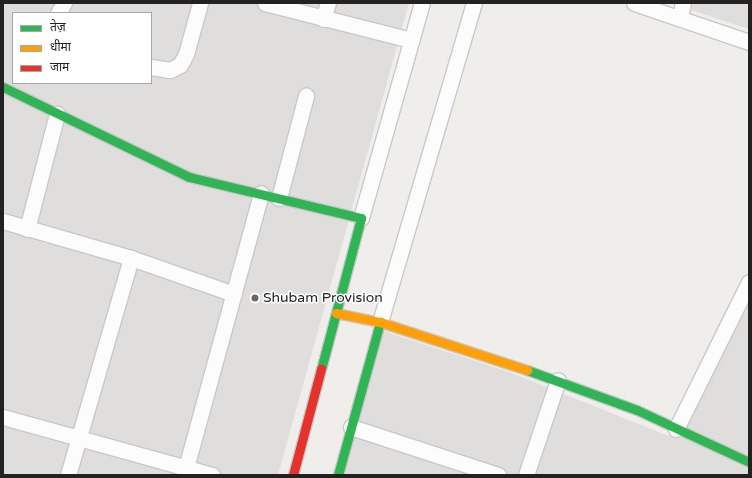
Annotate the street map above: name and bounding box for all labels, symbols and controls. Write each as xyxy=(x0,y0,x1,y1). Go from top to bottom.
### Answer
legend xyxy=(12,12,152,84)
text: तेज़ xyxy=(50,20,66,34)
text: धीमा xyxy=(50,40,71,54)
text: जाम xyxy=(50,60,69,74)
place label: Shubam Provision xyxy=(263,290,383,306)
marker: Shubam Provision xyxy=(250,293,260,303)

